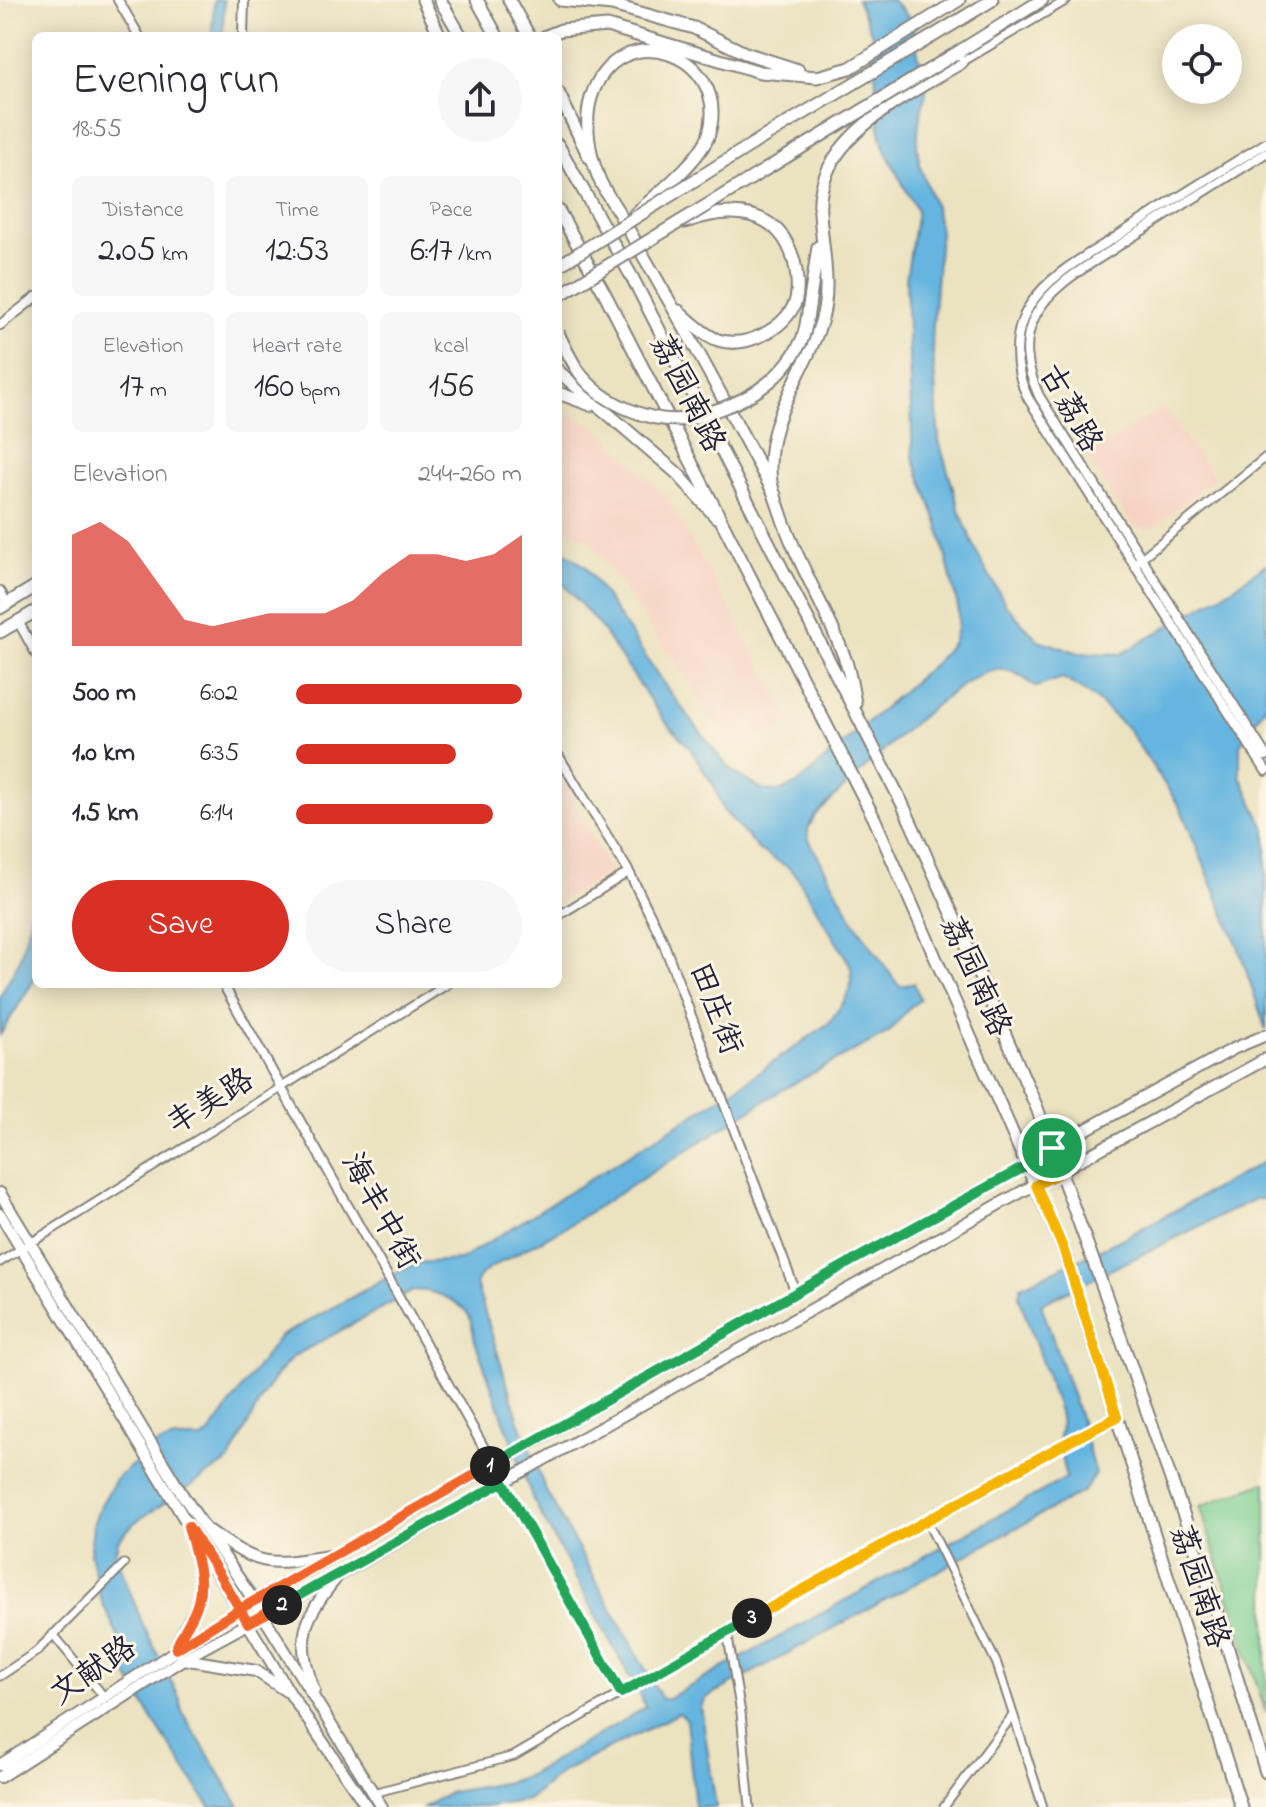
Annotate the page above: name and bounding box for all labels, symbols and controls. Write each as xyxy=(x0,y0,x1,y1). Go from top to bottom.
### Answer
map controls xyxy=(1162,24,1242,104)
button: locate xyxy=(1162,24,1242,104)
text: Evening run xyxy=(72,49,279,113)
button: share xyxy=(438,58,522,142)
text: 18:55 xyxy=(72,111,122,149)
text: Distance xyxy=(102,195,184,227)
text: Time xyxy=(275,195,319,227)
text: Pace xyxy=(430,195,472,227)
text: 2.05 xyxy=(98,227,156,277)
text: 12:53 xyxy=(265,227,329,277)
text: 6:17 xyxy=(410,227,453,277)
text: km xyxy=(156,239,188,271)
text: /km xyxy=(453,239,492,271)
street label: 荔园南路 xyxy=(636,326,736,462)
text: Elevation xyxy=(103,331,183,363)
text: Heart rate xyxy=(252,331,342,363)
text: kcal xyxy=(434,331,468,363)
street label: 古荔路 xyxy=(1025,356,1113,462)
text: 17 xyxy=(119,363,144,413)
text: 160 xyxy=(254,363,294,413)
text: 156 xyxy=(428,363,474,413)
text: m xyxy=(144,375,167,407)
text: bpm xyxy=(294,375,340,407)
text: Elevation xyxy=(72,456,168,494)
text: 244–260 m xyxy=(418,456,522,494)
text: 500 m xyxy=(72,675,136,713)
text: 6:02 xyxy=(200,675,238,713)
text: 1.0 km xyxy=(72,735,135,773)
text: 6:35 xyxy=(200,735,239,773)
text: 1.5 km xyxy=(72,795,139,833)
text: 6:14 xyxy=(200,795,233,833)
button: Save xyxy=(72,880,289,972)
button: Share xyxy=(305,880,522,972)
street label: 荔园南路 xyxy=(926,909,1022,1045)
street label: 田庄街 xyxy=(675,956,753,1062)
street label: 丰美路 xyxy=(158,1058,264,1148)
pin xyxy=(1018,1114,1086,1182)
icon: arrive xyxy=(1030,1126,1074,1170)
street label: 海丰中街 xyxy=(327,1145,431,1279)
pin: 1 xyxy=(470,1446,510,1486)
text: 1 xyxy=(487,1450,494,1482)
street label: 荔园南路 xyxy=(1156,1519,1240,1655)
pin: 2 xyxy=(262,1585,302,1625)
text: 2 xyxy=(277,1589,287,1621)
pin: 3 xyxy=(732,1598,772,1638)
text: 3 xyxy=(747,1602,757,1634)
street label: 文献路 xyxy=(41,1626,147,1718)

